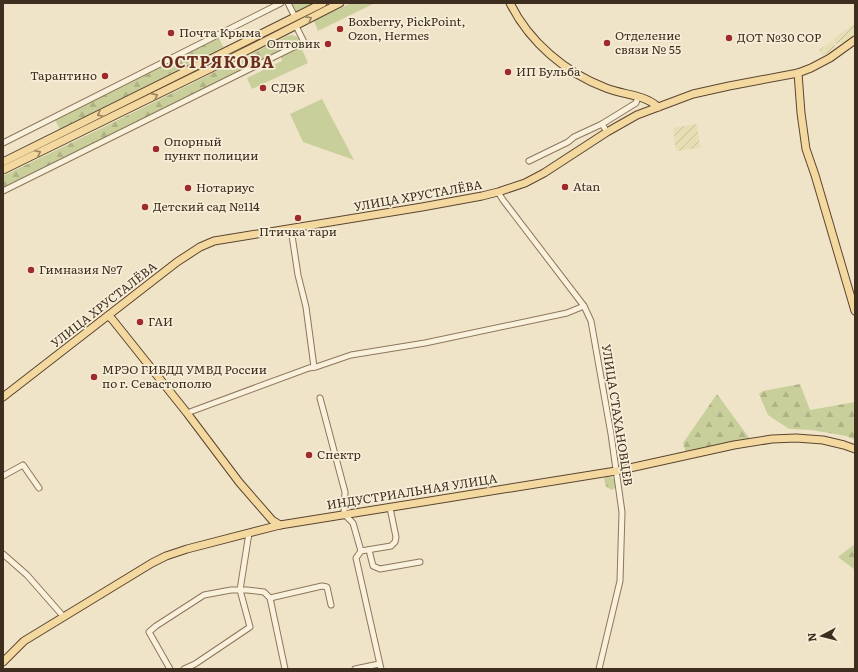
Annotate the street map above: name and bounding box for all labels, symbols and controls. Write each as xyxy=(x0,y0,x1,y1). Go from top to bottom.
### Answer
place label: Boxberry, PickPoint, Ozon, Hermes xyxy=(348,12,465,44)
one-way arrow xyxy=(305,17,312,24)
place label: Почта Крыма xyxy=(179,23,262,41)
marker: Boxberry, PickPoint, Ozon, Hermes xyxy=(335,24,345,34)
place label: Отделение связи № 55 xyxy=(615,26,681,58)
marker: Почта Крыма xyxy=(166,28,176,38)
place label: ДОТ №30 СОР xyxy=(737,28,821,46)
marker: ДОТ №30 СОР xyxy=(724,33,734,43)
place label: Оптовик xyxy=(267,34,320,52)
marker: Отделение связи № 55 xyxy=(602,38,612,48)
marker: Оптовик xyxy=(323,39,333,49)
district label: ОСТРЯКОВА xyxy=(161,49,275,73)
place label: ИП Бульба xyxy=(516,62,581,80)
place label: Тарантино xyxy=(30,66,97,84)
marker: ИП Бульба xyxy=(503,67,513,77)
marker: Тарантино xyxy=(100,71,110,81)
place label: СДЭК xyxy=(271,78,305,96)
marker: СДЭК xyxy=(258,83,268,93)
one-way arrow xyxy=(150,93,158,101)
one-way arrow xyxy=(97,109,105,117)
place label: Опорный пункт полиции xyxy=(164,132,258,164)
marker: Опорный пункт полиции xyxy=(151,144,161,154)
one-way arrow xyxy=(34,150,41,158)
street label: УЛИЦА ХРУСТАЛЁВА xyxy=(352,175,484,215)
place label: Atan xyxy=(573,177,600,195)
place label: Нотариус xyxy=(196,178,254,196)
marker: Atan xyxy=(560,182,570,192)
marker: Нотариус xyxy=(183,183,193,193)
place label: Детский сад №114 xyxy=(153,197,260,215)
marker: Детский сад №114 xyxy=(140,202,150,212)
marker: Птичка тари xyxy=(293,213,303,223)
place label: Птичка тари xyxy=(259,222,337,240)
street label: УЛИЦА ХРУСТАЛЁВА xyxy=(47,257,160,351)
place label: Гимназия №7 xyxy=(39,260,122,278)
marker: Гимназия №7 xyxy=(26,265,36,275)
place label: ГАИ xyxy=(148,312,173,330)
marker: ГАИ xyxy=(135,317,145,327)
street label: УЛИЦА СТАХАНОВЦЕВ xyxy=(598,343,638,487)
place label: МРЭО ГИБДД УМВД России по г. Севастополю xyxy=(102,360,267,392)
marker: МРЭО ГИБДД УМВД России по г. Севастополю xyxy=(89,372,99,382)
place label: Спектр xyxy=(317,445,361,463)
marker: Спектр xyxy=(304,450,314,460)
street label: ИНДУСТРИАЛЬНАЯ УЛИЦА xyxy=(325,469,499,513)
north arrow xyxy=(802,616,842,656)
text: N xyxy=(803,632,820,643)

